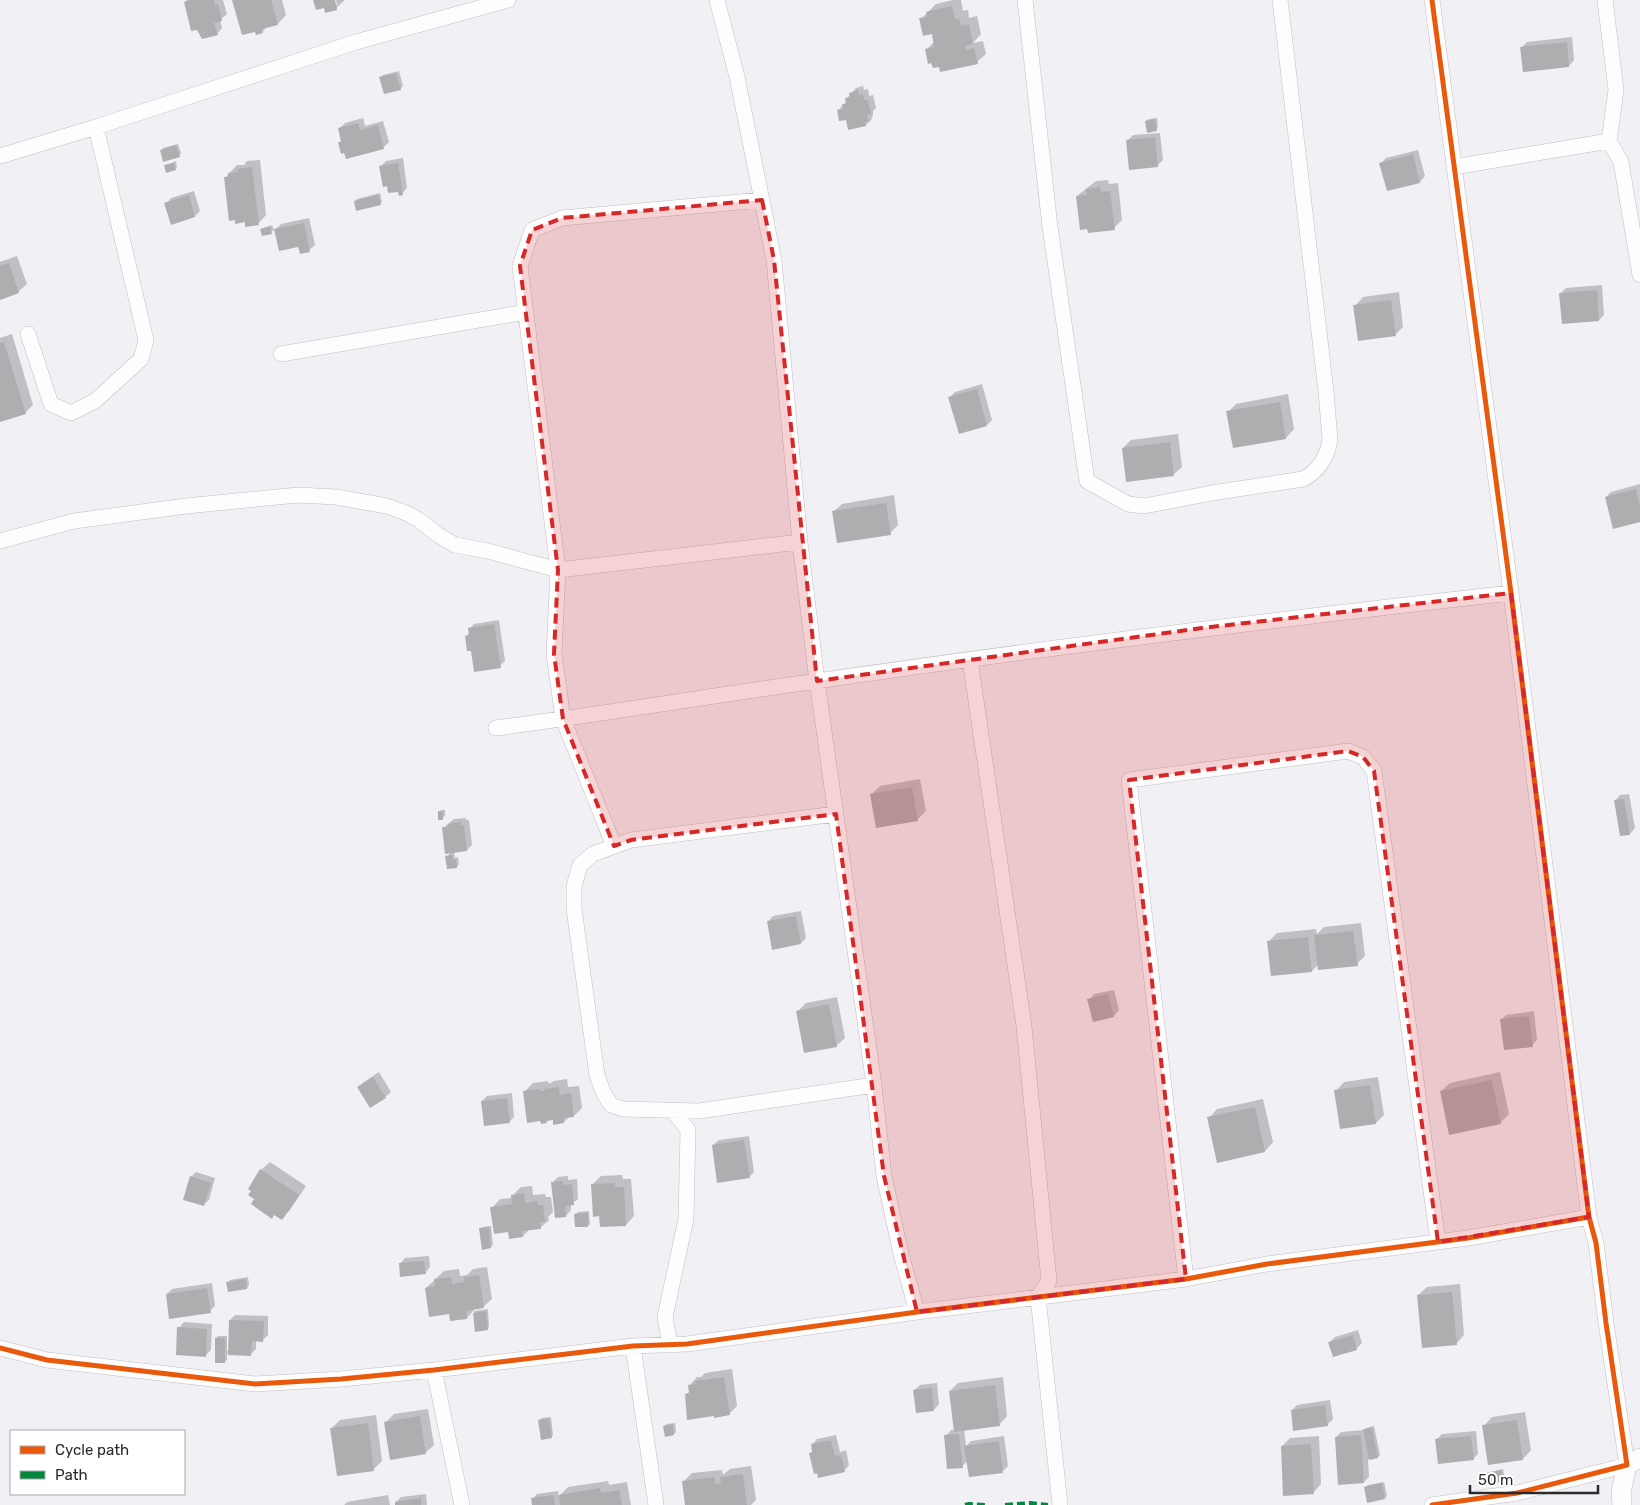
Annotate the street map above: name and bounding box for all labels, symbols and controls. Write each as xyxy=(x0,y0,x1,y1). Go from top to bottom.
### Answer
legend xyxy=(10,1430,185,1495)
text: Cycle path xyxy=(55,1441,129,1459)
scale bar xyxy=(1470,1462,1598,1494)
text: Path xyxy=(55,1466,88,1484)
text: 50 m xyxy=(1478,1471,1513,1489)

